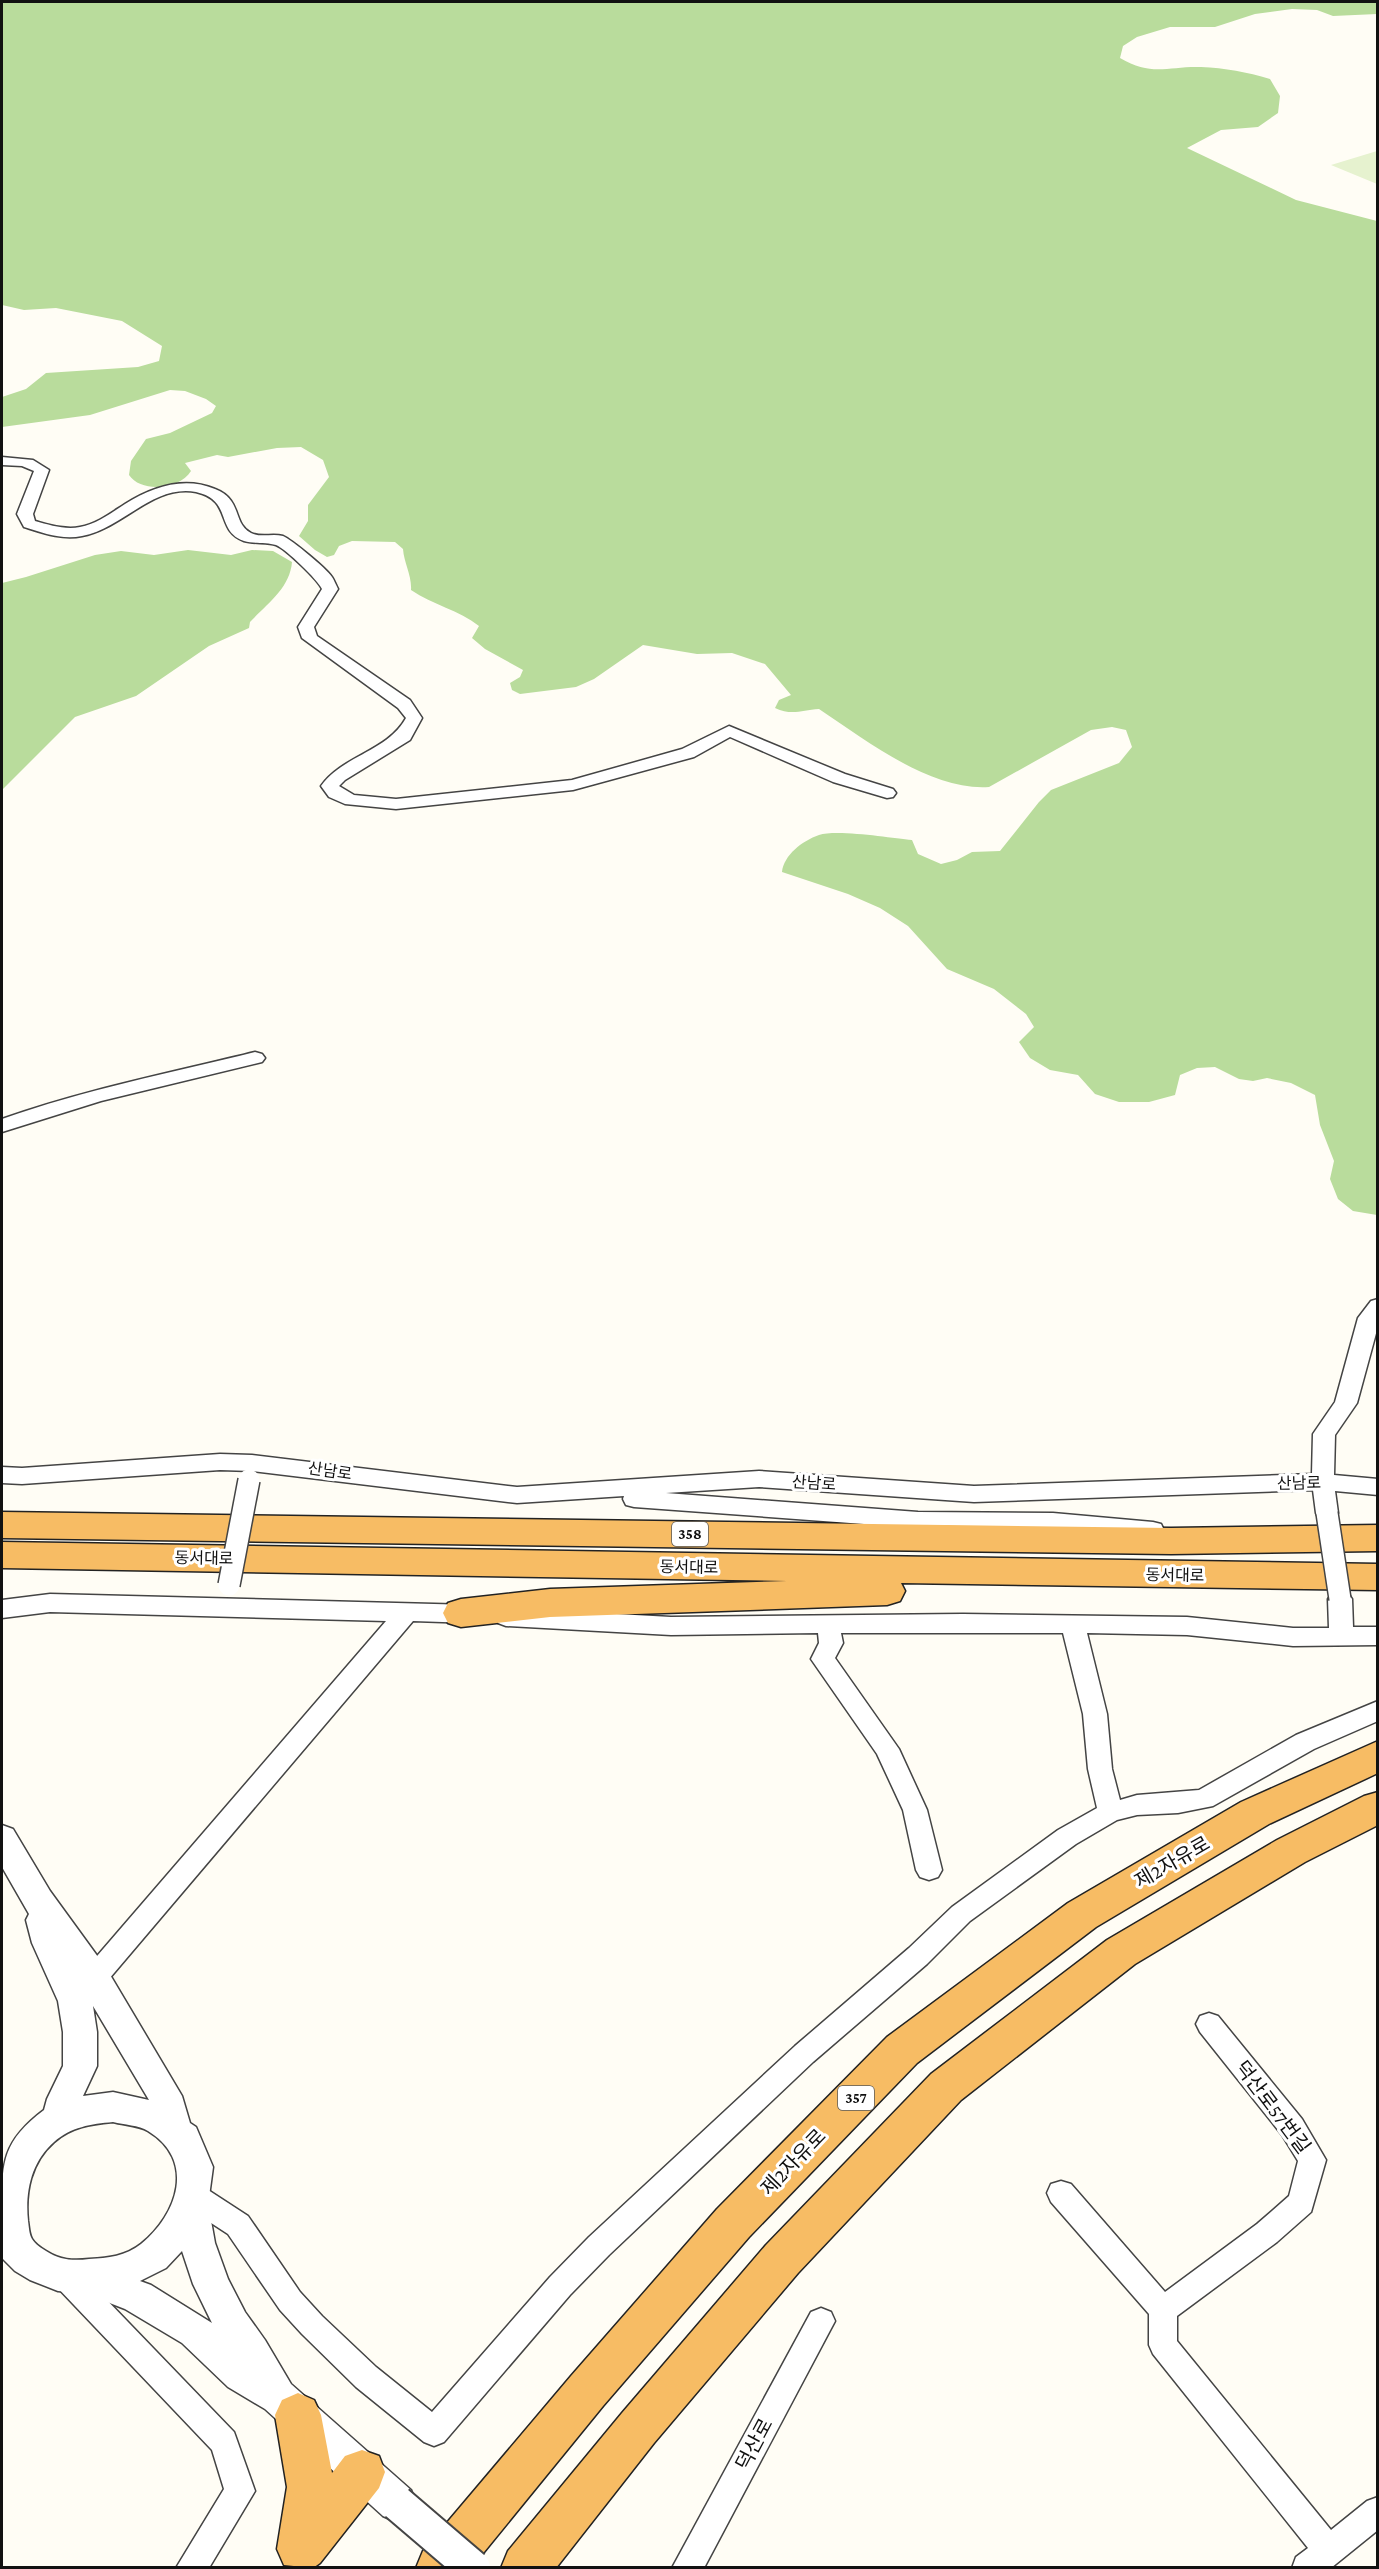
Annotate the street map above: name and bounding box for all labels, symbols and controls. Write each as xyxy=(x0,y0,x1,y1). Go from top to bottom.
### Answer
street label: 산남로 xyxy=(307,1460,353,1483)
street label: 산남로 xyxy=(791,1473,837,1493)
street label: 산남로 xyxy=(1277,1474,1321,1492)
road number: 358 xyxy=(672,1522,708,1546)
street label: 동서대로 xyxy=(174,1549,234,1567)
street label: 동서대로 xyxy=(659,1558,719,1576)
street label: 동서대로 xyxy=(1145,1566,1205,1584)
street label: 제2자유로 xyxy=(1130,1832,1214,1892)
street label: 덕산로57번길 xyxy=(1231,2056,1315,2158)
road number: 357 xyxy=(838,2086,874,2110)
street label: 제2자유로 xyxy=(756,2124,830,2200)
street label: 덕산로 xyxy=(731,2414,777,2474)

